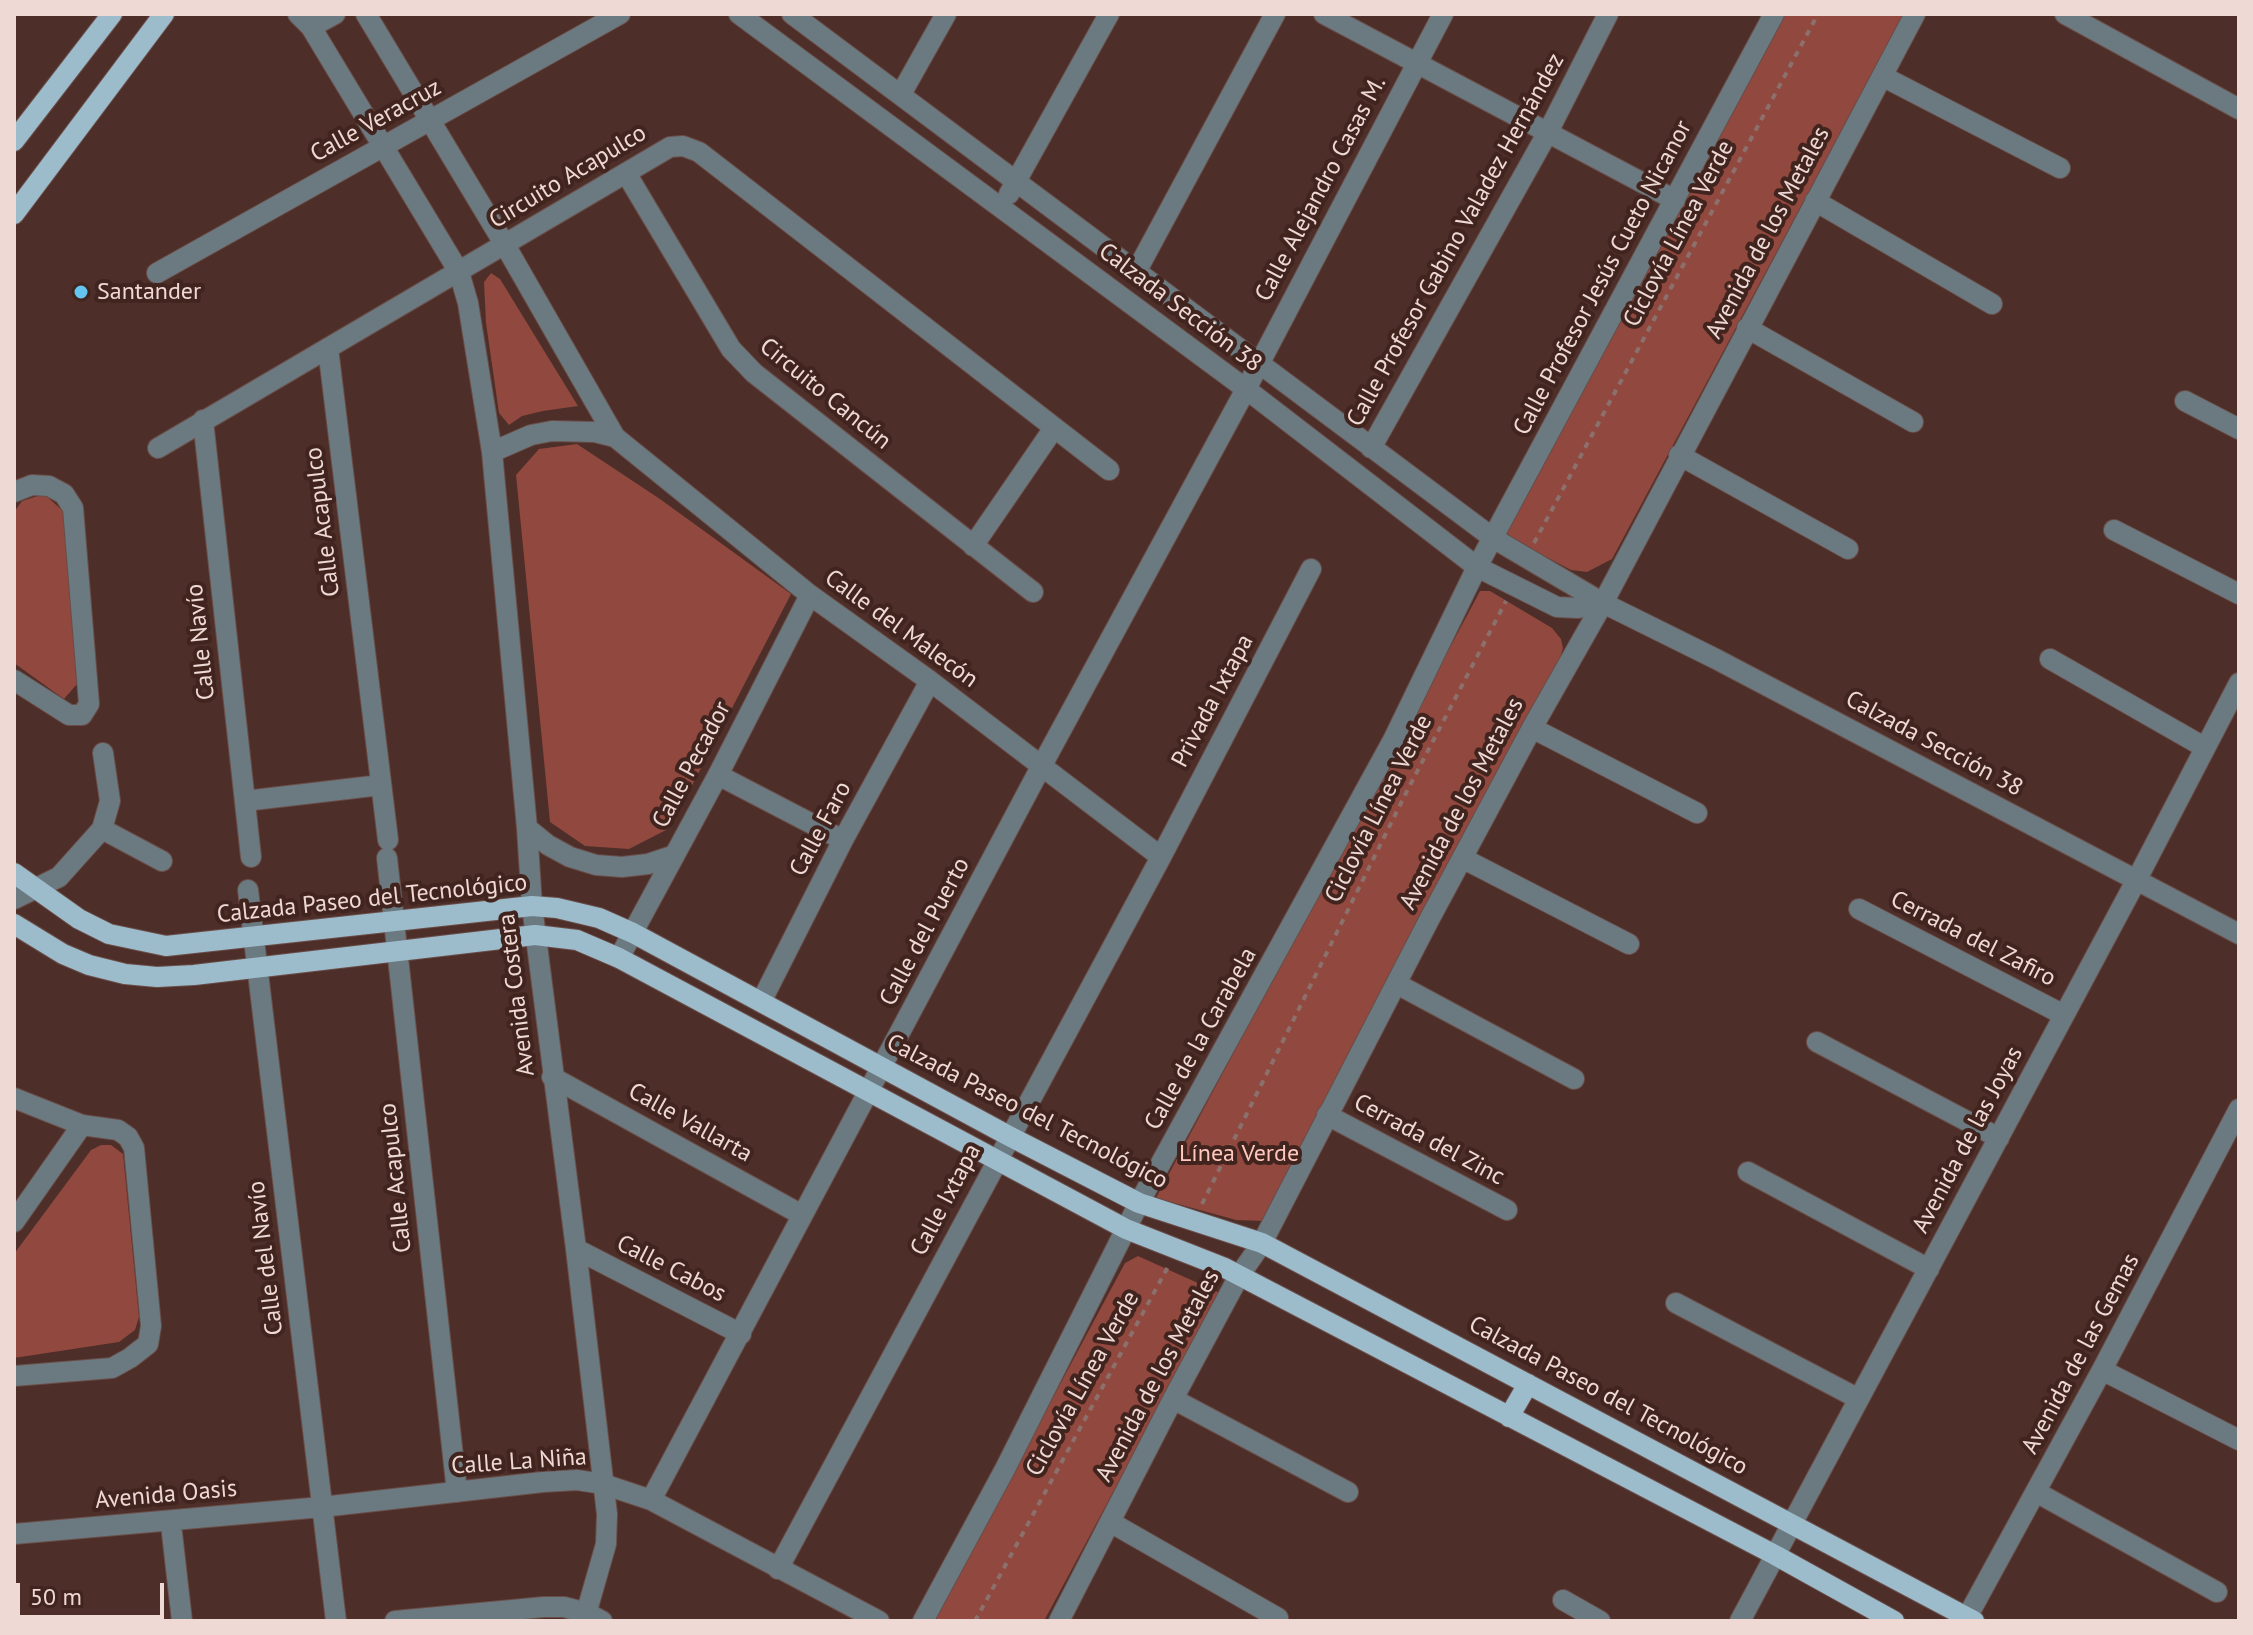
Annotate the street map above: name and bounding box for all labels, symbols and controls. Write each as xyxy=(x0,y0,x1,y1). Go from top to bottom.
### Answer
street label: Calle Profesor Gabino Valadez Hernández xyxy=(1341,48,1571,432)
street label: Calle Alejandro Casas M. xyxy=(1249,72,1393,306)
street label: Calle Veracruz xyxy=(306,73,446,169)
street label: Calle Profesor Jesús Cueto Nicanor xyxy=(1508,116,1698,440)
street label: Circuito Acapulco xyxy=(484,119,652,235)
street label: Avenida de los Metales xyxy=(1700,122,1836,344)
street label: Ciclovía Línea Verde xyxy=(1618,136,1740,332)
street label: Calzada Sección 38 xyxy=(1093,237,1267,379)
place label: Santander xyxy=(97,278,201,306)
marker: Santander xyxy=(72,283,90,301)
street label: Circuito Cancún xyxy=(753,332,897,456)
street label: Calle Acapulco xyxy=(300,446,346,598)
street label: Calle del Malecón xyxy=(819,564,983,694)
street label: Calle Navío xyxy=(181,582,221,702)
street label: Privada Ixtapa xyxy=(1166,630,1260,772)
street label: Calzada Sección 38 xyxy=(1840,685,2028,803)
street label: Avenida de los Metales xyxy=(1394,693,1530,915)
street label: Calle Pecador xyxy=(647,697,737,833)
street label: Ciclovía Línea Verde xyxy=(1319,710,1439,908)
street label: Calle Faro xyxy=(784,777,858,881)
street label: Calle del Puerto xyxy=(874,853,976,1011)
street label: Calzada Paseo del Tecnológico xyxy=(216,868,528,930)
street label: Cerrada del Zafiro xyxy=(1886,885,2060,993)
street label: Avenida Costera xyxy=(493,912,541,1078)
street label: Calle de la Carabela xyxy=(1139,943,1263,1135)
street label: Calzada Paseo del Tecnológico xyxy=(882,1028,1172,1196)
street label: Avenida de las Joyas xyxy=(1907,1042,2029,1238)
street label: Calle Vallarta xyxy=(623,1077,757,1169)
street label: Cerrada del Zinc xyxy=(1349,1088,1509,1192)
street label: Calle Acapulco xyxy=(374,1102,418,1254)
street label: Calle Ixtapa xyxy=(905,1139,987,1261)
park label: Línea Verde xyxy=(1179,1140,1299,1168)
street label: Calle del Navío xyxy=(242,1179,290,1337)
street label: Calle Cabos xyxy=(611,1229,731,1309)
street label: Avenida de las Gemas xyxy=(2016,1249,2146,1459)
street label: Avenida de los Metales xyxy=(1090,1265,1226,1487)
street label: Ciclovía Línea Verde xyxy=(1020,1286,1146,1482)
street label: Calzada Paseo del Tecnológico xyxy=(1464,1310,1752,1482)
street label: Calle La Niña xyxy=(450,1443,588,1481)
street label: Avenida Oasis xyxy=(94,1474,238,1516)
scale bar xyxy=(20,1567,168,1617)
text: 50 m xyxy=(30,1581,82,1612)

